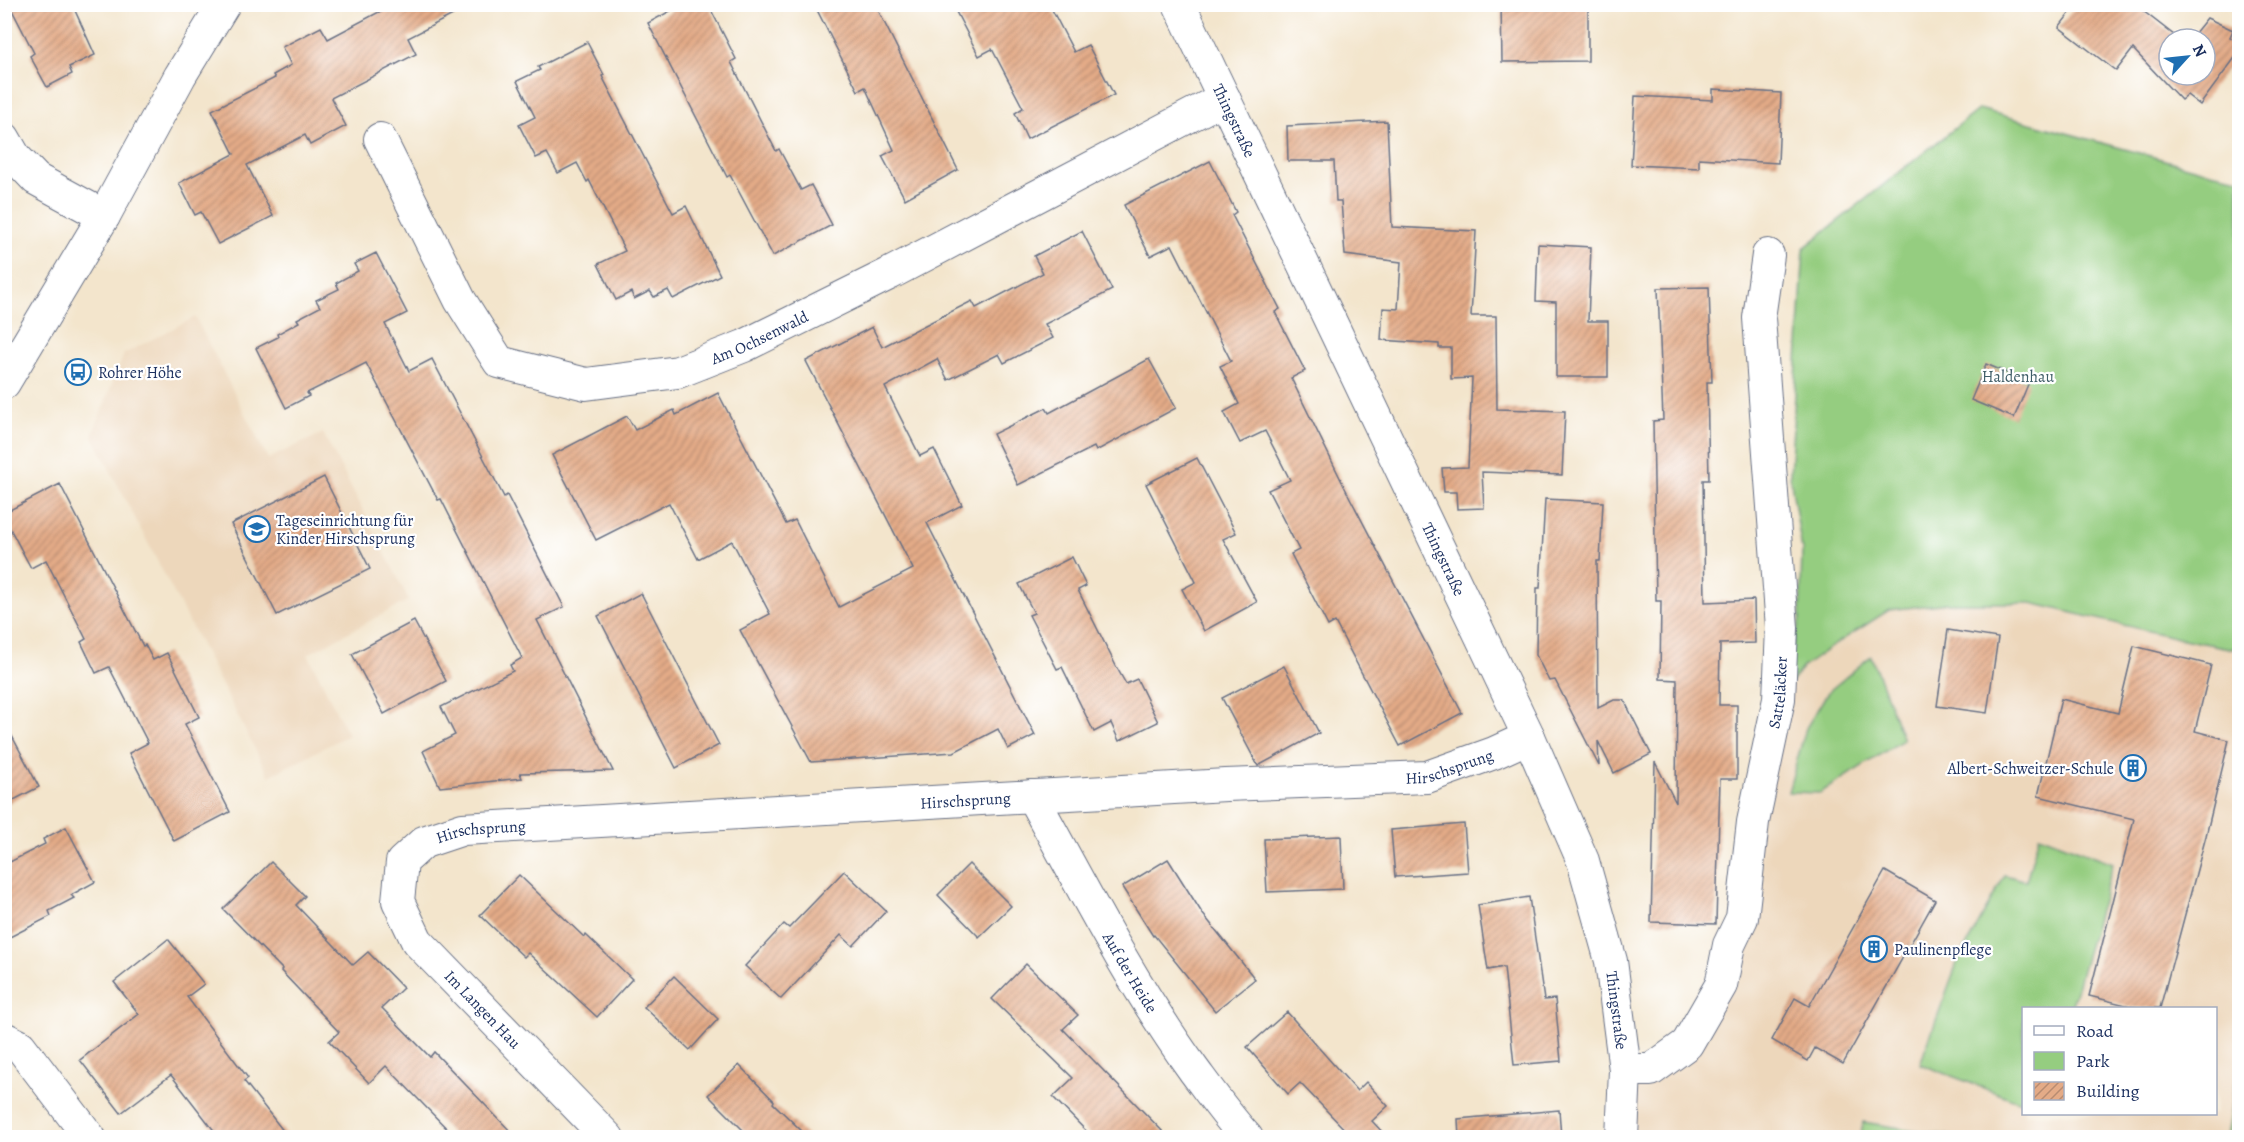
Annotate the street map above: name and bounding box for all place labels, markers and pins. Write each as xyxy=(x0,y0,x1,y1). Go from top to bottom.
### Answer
bus stop icon: Rohrer Höhe xyxy=(63,357,93,387)
place label: Rohrer Höhe xyxy=(98,362,182,384)
place label: Tageseinrichtung für Kinder Hirschsprung xyxy=(276,510,415,550)
school or university icon: Tageseinrichtung für Kinder Hirschsprung xyxy=(242,514,272,544)
building icon: Albert-Schweitzer-Schule xyxy=(2118,753,2148,783)
place label: Albert-Schweitzer-Schule xyxy=(1946,758,2114,780)
building icon: Paulinenpflege xyxy=(1859,934,1889,964)
place label: Paulinenpflege xyxy=(1894,939,1992,961)

